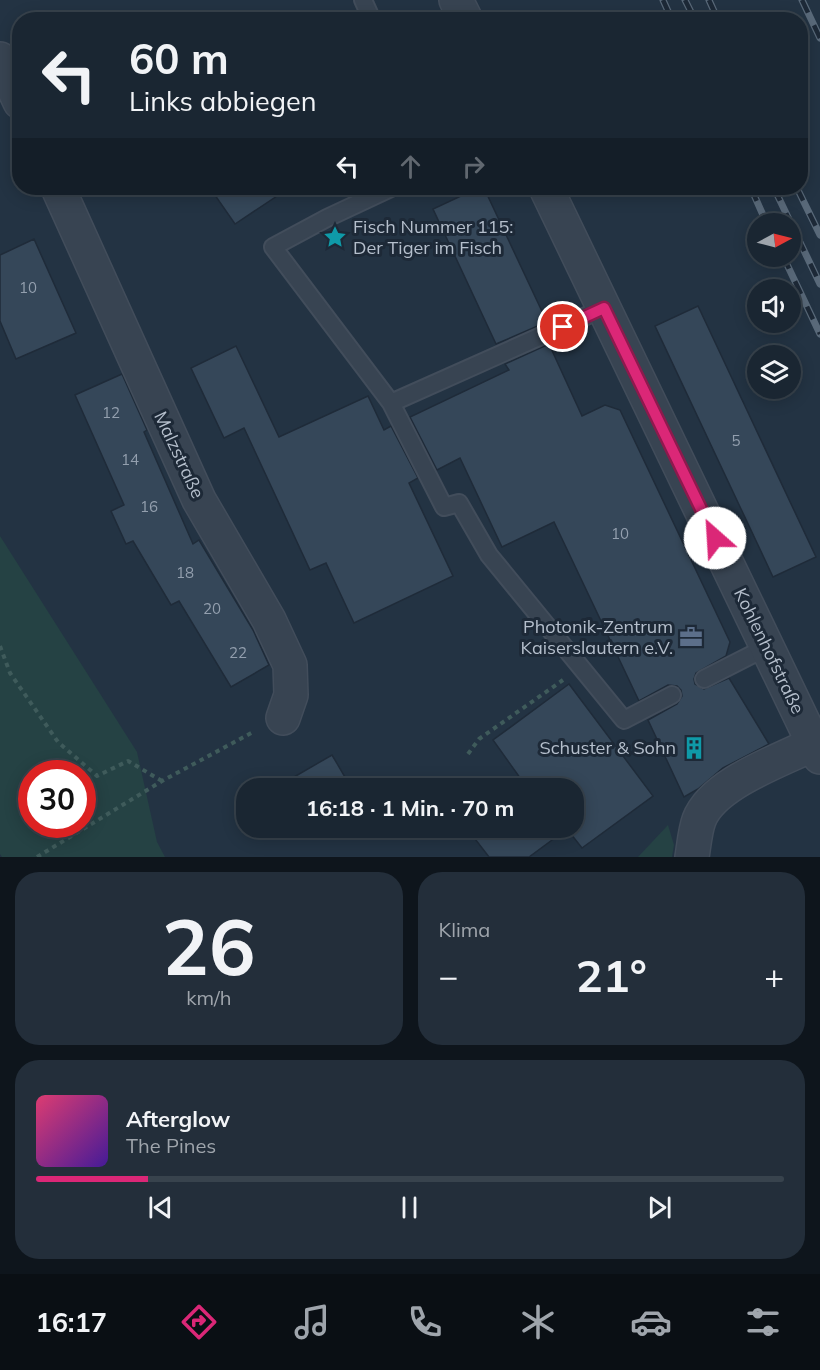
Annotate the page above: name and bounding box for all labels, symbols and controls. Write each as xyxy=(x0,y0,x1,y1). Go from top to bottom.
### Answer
text: 60 m xyxy=(129,32,229,85)
icon: left xyxy=(30,36,108,114)
text: Links abbiegen xyxy=(129,84,317,118)
icon: left xyxy=(331,150,364,183)
icon: ahead xyxy=(394,150,427,183)
icon: right xyxy=(457,150,490,183)
north arrow xyxy=(747,213,801,267)
map controls xyxy=(747,213,801,399)
place label: Fisch Nummer 115: Der Tiger im Fisch xyxy=(353,215,513,259)
place icon: Fisch Nummer 115: Der Tiger im Fisch xyxy=(322,224,348,250)
house number: 10 xyxy=(19,278,37,297)
button: sound xyxy=(747,279,801,333)
pin xyxy=(537,301,588,352)
icon: arrive xyxy=(546,310,579,343)
button: layers xyxy=(747,345,801,399)
house number: 12 xyxy=(102,403,120,422)
street label: Malzstraße xyxy=(149,408,210,502)
house number: 5 xyxy=(731,431,741,450)
house number: 14 xyxy=(121,450,139,469)
house number: 16 xyxy=(140,497,158,516)
position arrow xyxy=(683,506,747,570)
house number: 10 xyxy=(611,524,629,543)
house number: 18 xyxy=(176,563,194,582)
street label: Kohlenhofstraße xyxy=(729,584,810,717)
house number: 20 xyxy=(203,599,221,618)
place label: Photonik-Zentrum Kaiserslautern e.V. xyxy=(520,615,673,659)
office icon: Photonik-Zentrum Kaiserslautern e.V. xyxy=(678,624,704,650)
house number: 22 xyxy=(229,643,247,662)
building icon: Schuster & Sohn xyxy=(681,735,707,761)
place label: Schuster & Sohn xyxy=(540,736,676,759)
speed limit sign: 30 xyxy=(18,760,96,838)
text: 16:18 · 1 Min. · 70 m xyxy=(306,794,514,822)
text: 26 xyxy=(162,897,256,995)
text: Klima xyxy=(439,917,490,942)
text: 21° xyxy=(576,947,647,1003)
text: − xyxy=(439,955,458,996)
text: + xyxy=(764,955,784,996)
text: km/h xyxy=(186,985,231,1010)
text: Afterglow xyxy=(126,1105,230,1133)
text: The Pines xyxy=(126,1133,216,1158)
icon: previous xyxy=(144,1191,177,1224)
icon: pause xyxy=(393,1191,426,1224)
icon: next xyxy=(643,1191,676,1224)
icon: directions xyxy=(178,1301,220,1343)
icon: music xyxy=(291,1301,333,1343)
icon: phone xyxy=(404,1301,446,1343)
icon: climate xyxy=(517,1301,559,1343)
icon: car xyxy=(630,1301,672,1343)
icon: filters xyxy=(742,1301,784,1343)
text: 16:17 xyxy=(35,1305,107,1339)

